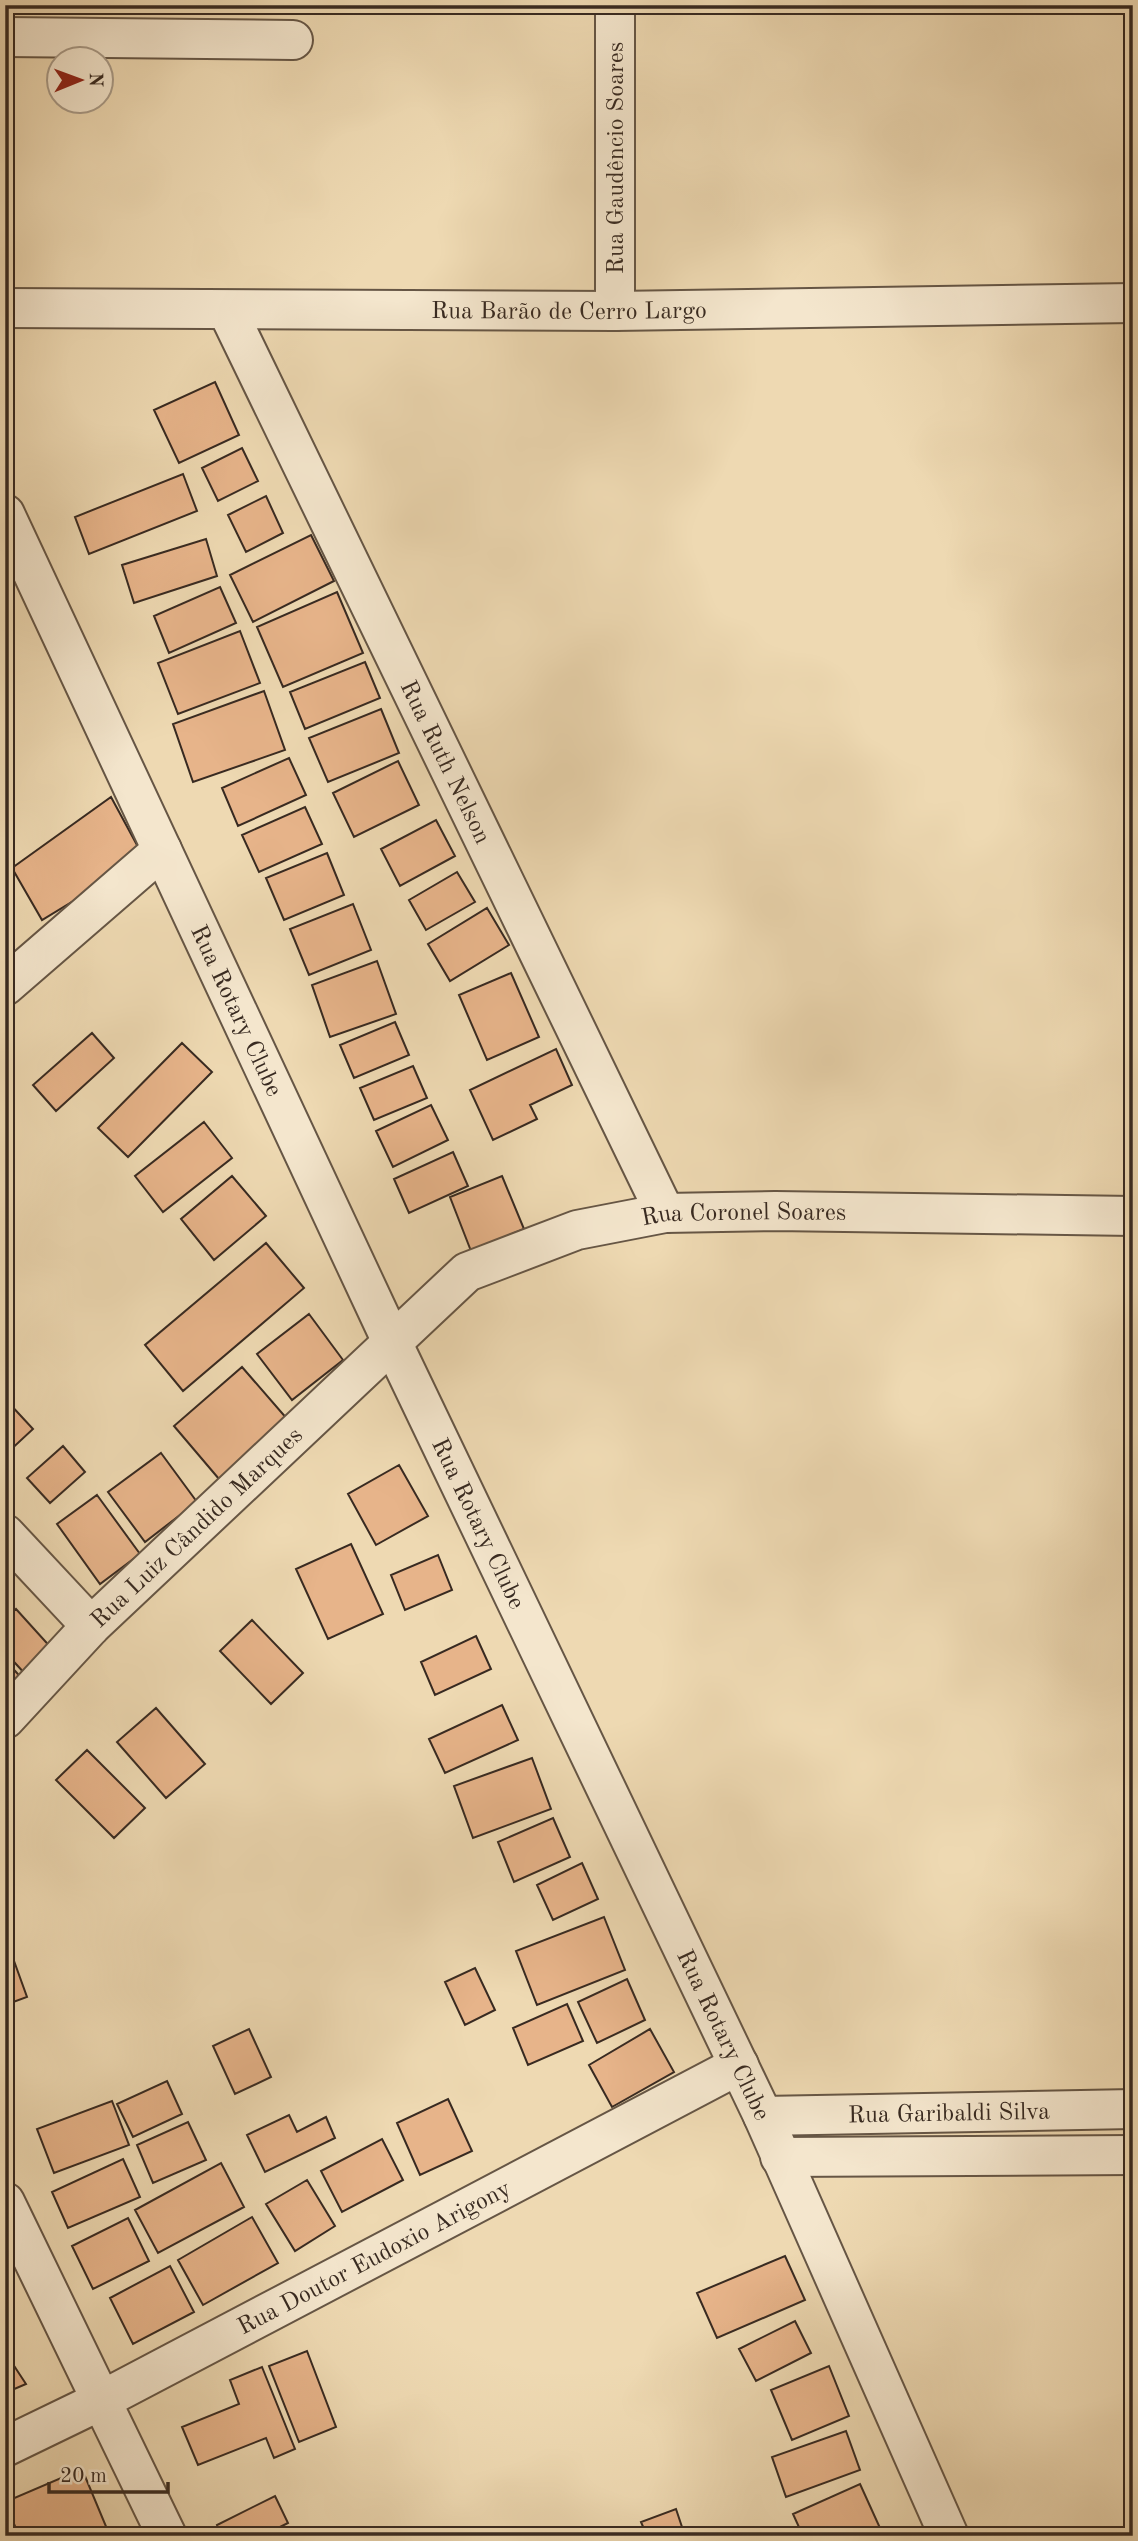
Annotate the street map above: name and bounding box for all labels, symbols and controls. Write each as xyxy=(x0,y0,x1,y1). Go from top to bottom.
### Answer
street label: Rua Gaudêncio Soares xyxy=(605,42,629,274)
north arrow xyxy=(46,46,116,116)
text: N xyxy=(85,72,104,88)
street label: Rua Barão de Cerro Largo xyxy=(431,300,707,325)
street label: Rua Ruth Nelson xyxy=(395,677,494,848)
street label: Rua Rotary Clube xyxy=(185,922,285,1101)
street label: Rua Coronel Soares xyxy=(639,1201,846,1231)
street label: Rua Luiz Cândido Marques xyxy=(87,1424,308,1633)
street label: Rua Rotary Clube xyxy=(426,1435,528,1613)
street label: Rua Rotary Clube xyxy=(671,1946,773,2125)
street label: Rua Garibaldi Silva xyxy=(848,2101,1050,2128)
street label: Rua Doutor Eudoxio Arigony xyxy=(234,2177,516,2340)
scale bar xyxy=(49,2450,168,2494)
text: 20 m xyxy=(60,2466,107,2487)

